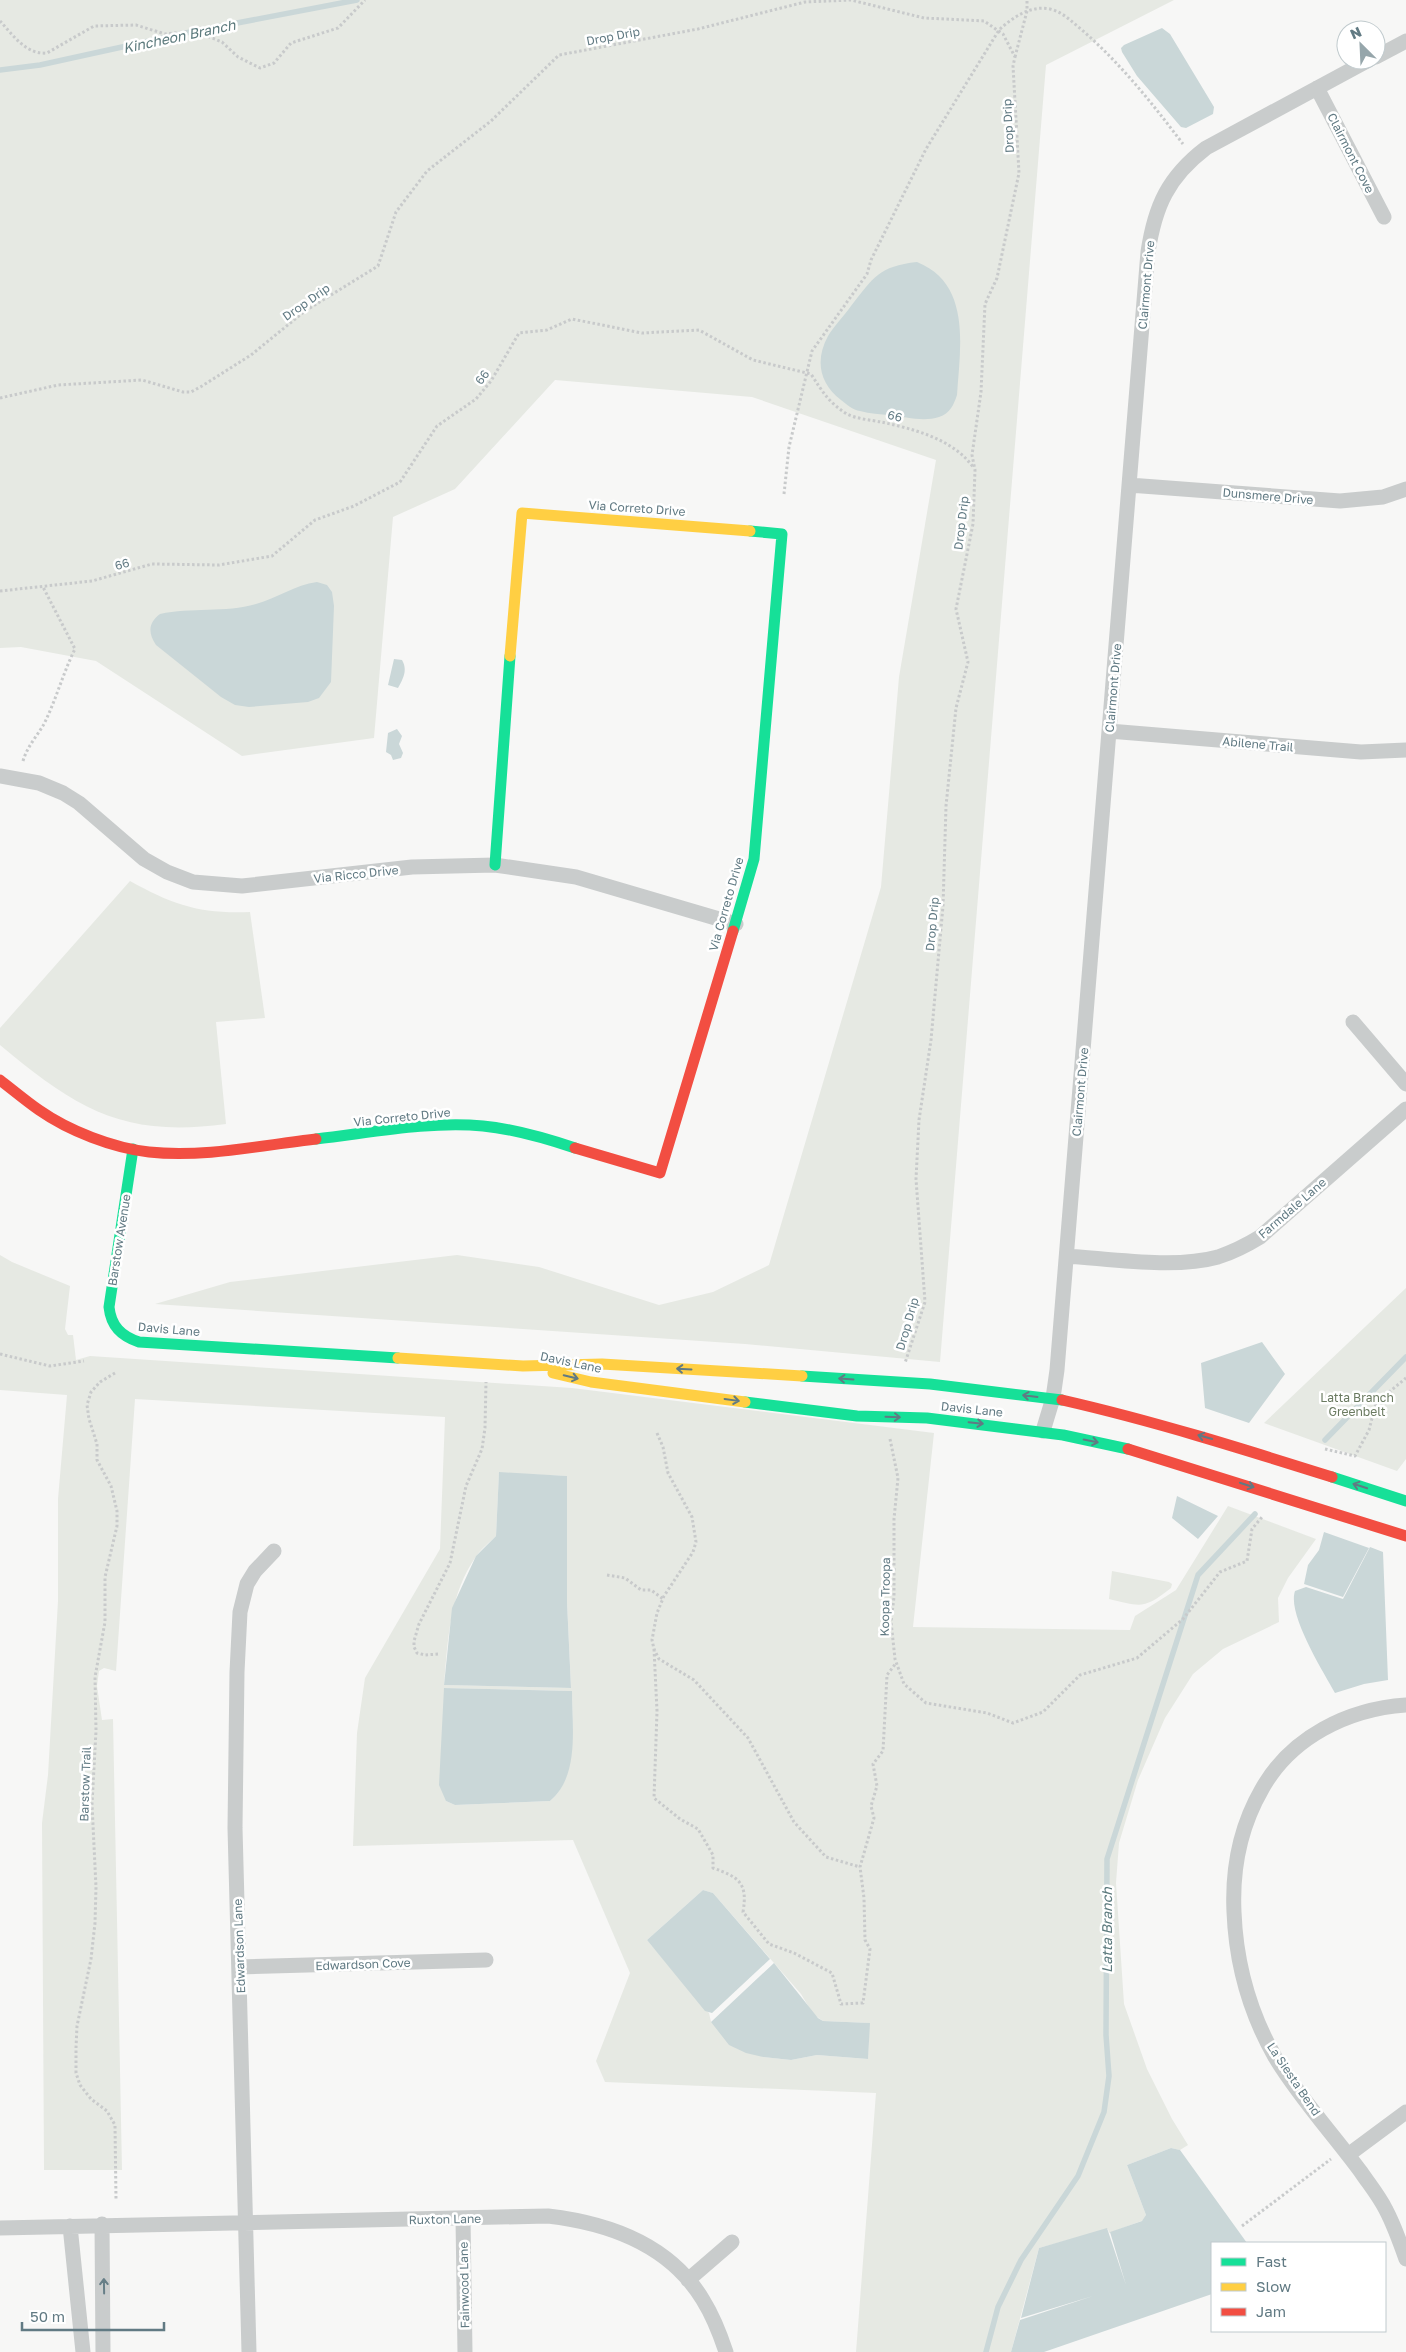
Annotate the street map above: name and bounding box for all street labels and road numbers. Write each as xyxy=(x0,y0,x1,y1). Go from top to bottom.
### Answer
street label: Drop Drip xyxy=(585,23,641,49)
street label: Drop Drip xyxy=(999,99,1017,153)
street label: Clairmont Cove xyxy=(1324,110,1378,196)
street label: Clairmont Drive xyxy=(1135,240,1157,330)
street label: Drop Drip xyxy=(279,280,333,324)
street label: 66 xyxy=(472,367,492,387)
street label: 66 xyxy=(886,407,904,425)
street label: Dunsmere Drive xyxy=(1222,485,1314,507)
street label: Drop Drip xyxy=(950,495,972,551)
street label: Via Correto Drive xyxy=(588,497,686,519)
street label: 66 xyxy=(113,555,131,573)
street label: Clairmont Drive xyxy=(1102,643,1124,733)
street label: Abilene Trail xyxy=(1222,733,1294,755)
street label: Via Correto Drive xyxy=(705,855,747,953)
street label: Via Ricco Drive xyxy=(313,862,399,886)
street label: Drop Drip xyxy=(922,896,942,952)
street label: Clairmont Drive xyxy=(1069,1047,1091,1137)
street label: Via Correto Drive xyxy=(353,1104,451,1130)
street label: Farmdale Lane xyxy=(1255,1174,1329,1242)
street label: Barstow Avenue xyxy=(104,1193,134,1287)
street label: Drop Drip xyxy=(892,1296,922,1352)
street label: Davis Lane xyxy=(137,1319,201,1339)
street label: Davis Lane xyxy=(539,1348,603,1376)
street label: Davis Lane xyxy=(940,1398,1004,1420)
street label: Koopa Troopa xyxy=(877,1557,893,1637)
street label: Barstow Trail xyxy=(76,1746,94,1822)
street label: Edwardson Lane xyxy=(230,1898,248,1994)
street label: Edwardson Cove xyxy=(315,1955,411,1973)
street label: La Siesta Bend xyxy=(1264,2039,1324,2119)
street label: Ruxton Lane xyxy=(409,2211,481,2227)
street label: Fainwood Lane xyxy=(456,2242,472,2328)

